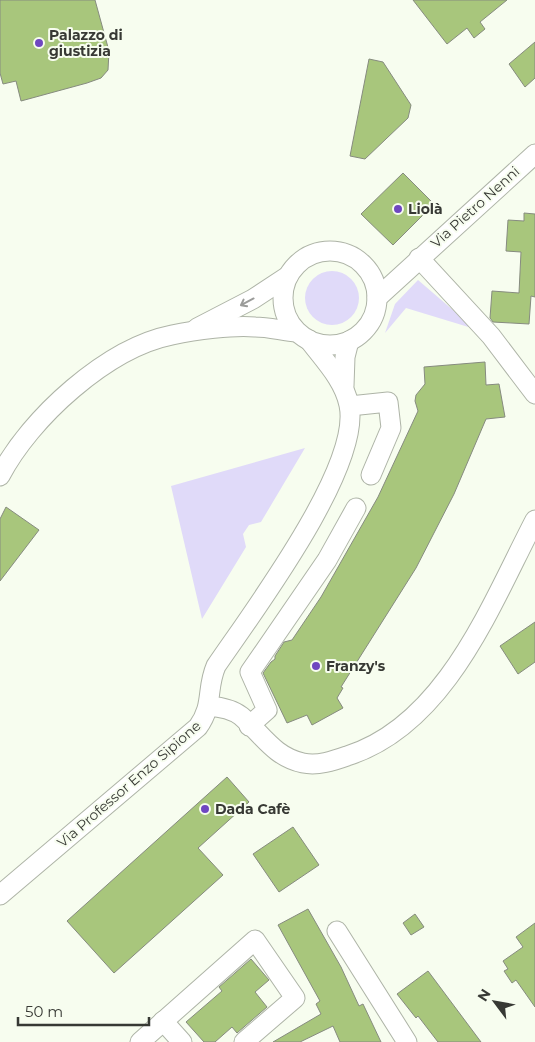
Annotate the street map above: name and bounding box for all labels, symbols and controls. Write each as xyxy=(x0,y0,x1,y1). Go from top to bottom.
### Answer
place label: Palazzo di giustizia xyxy=(49,26,123,60)
marker: Palazzo di giustizia xyxy=(33,37,45,49)
street label: Via Pietro Nenni xyxy=(427,162,523,252)
place label: Liolà xyxy=(408,200,443,218)
marker: Liolà xyxy=(392,203,404,215)
one-way arrow xyxy=(239,297,254,307)
place label: Franzy's xyxy=(326,657,386,675)
marker: Franzy's xyxy=(310,660,322,672)
street label: Via Professor Enzo Sipione xyxy=(53,717,205,851)
place label: Dada Cafè xyxy=(215,800,291,818)
marker: Dada Cafè xyxy=(199,803,211,815)
north arrow xyxy=(470,977,520,1027)
text: N xyxy=(473,986,495,1005)
scale bar xyxy=(18,994,149,1026)
text: 50 m xyxy=(25,1002,63,1021)

